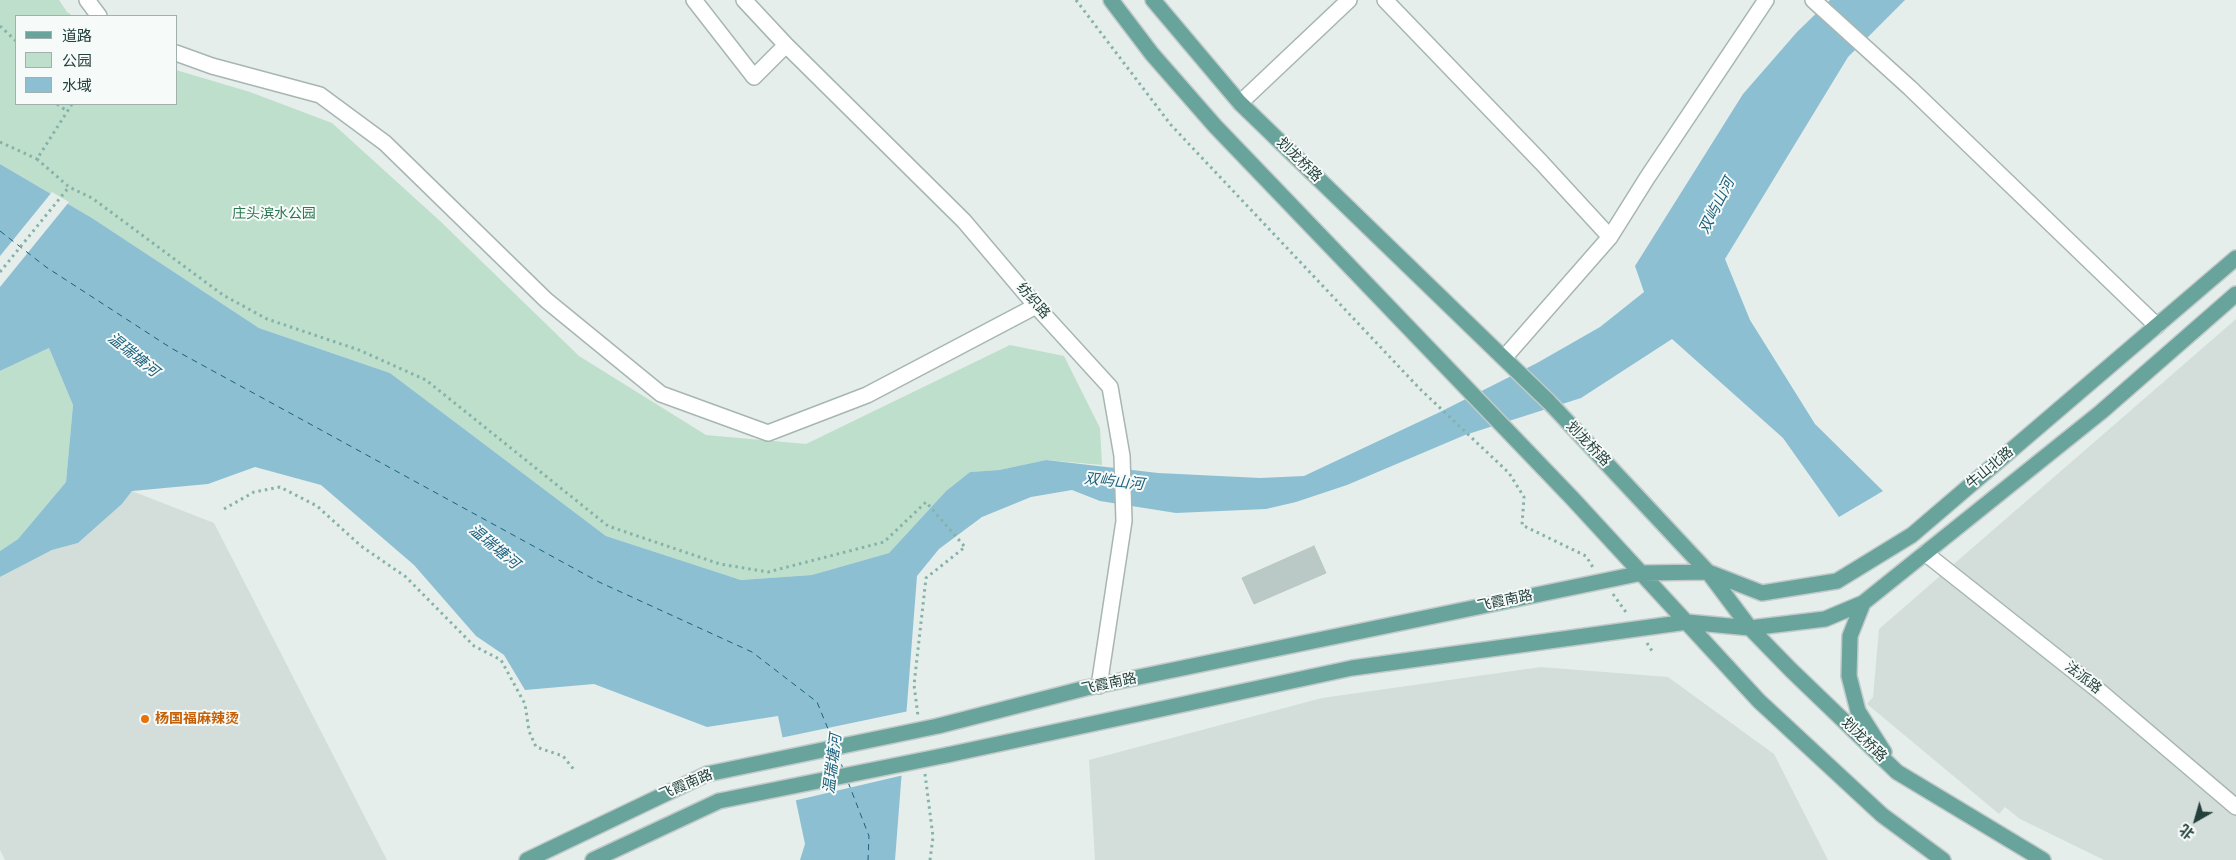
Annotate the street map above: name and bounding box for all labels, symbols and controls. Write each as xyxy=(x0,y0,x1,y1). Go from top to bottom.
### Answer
legend xyxy=(15,15,178,105)
text: 道路 xyxy=(62,25,92,46)
text: 公园 xyxy=(62,50,92,71)
text: 水域 xyxy=(62,75,92,96)
street label: 划龙桥路 xyxy=(1273,135,1325,185)
water label: 双屿山河 xyxy=(1695,175,1739,237)
park label: 庄头滨水公园 xyxy=(232,206,316,222)
street label: 纺织路 xyxy=(1013,280,1053,322)
water label: 温瑞塘河 xyxy=(104,329,162,381)
street label: 划龙桥路 xyxy=(1563,418,1613,470)
street label: 牛山北路 xyxy=(1963,444,2017,492)
water label: 双屿山河 xyxy=(1083,470,1145,494)
water label: 温瑞塘河 xyxy=(465,521,523,573)
street label: 飞霞南路 xyxy=(1476,587,1534,615)
street label: 法派路 xyxy=(2061,658,2105,698)
street label: 飞霞南路 xyxy=(1080,670,1138,698)
place label: 杨国福麻辣烫 xyxy=(155,711,239,727)
marker: 杨国福麻辣烫 xyxy=(139,713,151,725)
street label: 划龙桥路 xyxy=(1838,715,1890,765)
water label: 温瑞塘河 xyxy=(820,733,846,795)
street label: 飞霞南路 xyxy=(657,766,715,804)
north arrow xyxy=(2171,795,2221,845)
text: 北 xyxy=(2175,820,2198,844)

